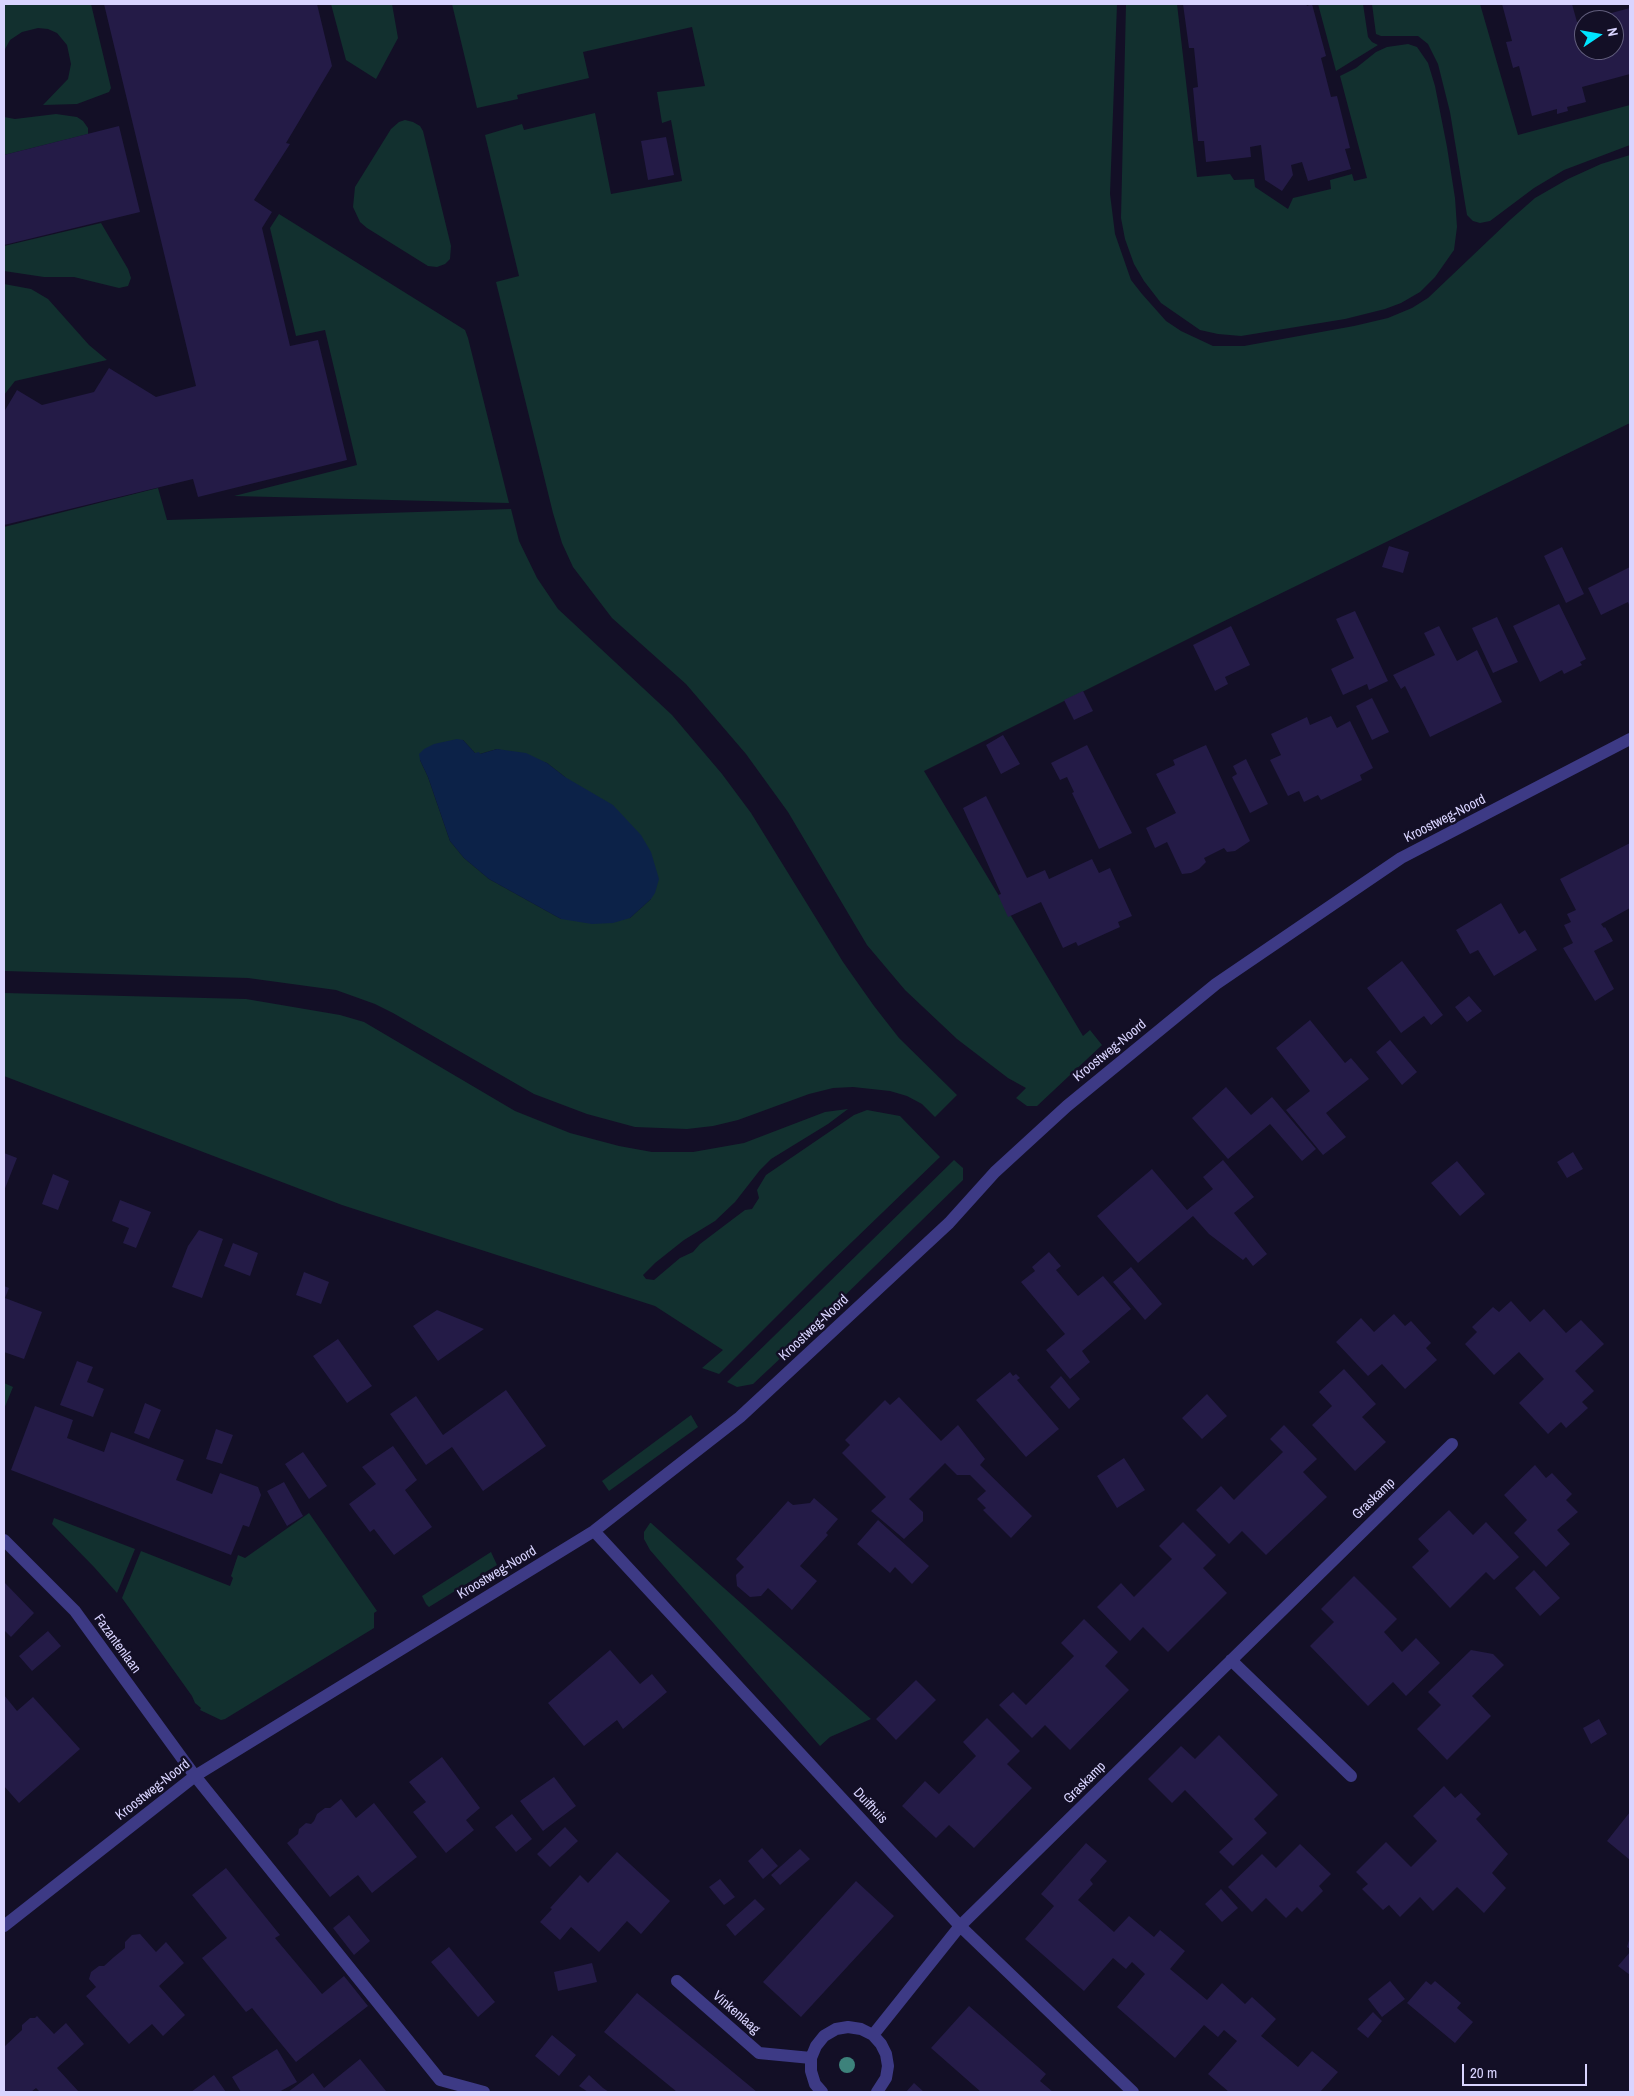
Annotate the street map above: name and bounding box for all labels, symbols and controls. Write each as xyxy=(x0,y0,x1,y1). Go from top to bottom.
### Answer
north arrow xyxy=(1574,10,1624,60)
text: N xyxy=(1603,26,1622,38)
street label: Kroostweg-Noord xyxy=(1401,791,1489,847)
street label: Kroostweg-Noord xyxy=(1070,1016,1150,1086)
street label: Kroostweg-Noord xyxy=(776,1291,852,1365)
street label: Graskamp xyxy=(1349,1475,1399,1523)
street label: Kroostweg-Noord xyxy=(454,1543,540,1603)
street label: Fazantenlaan xyxy=(90,1611,144,1677)
street label: Kroostweg-Noord xyxy=(113,1756,193,1824)
street label: Graskamp xyxy=(1060,1758,1110,1808)
street label: Duifhuis xyxy=(849,1785,891,1827)
street label: Vinkenlaag xyxy=(709,1988,763,2038)
scale bar xyxy=(1464,2054,1589,2086)
text: 20 m xyxy=(1470,2062,1497,2083)

